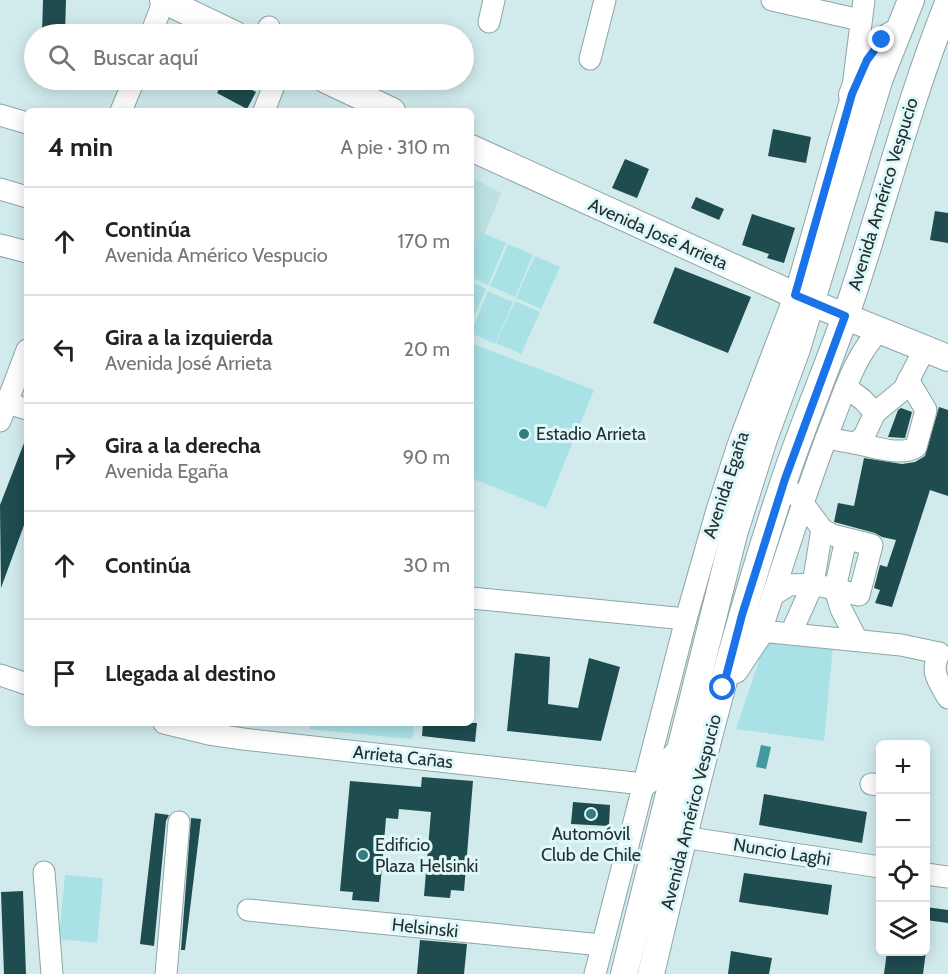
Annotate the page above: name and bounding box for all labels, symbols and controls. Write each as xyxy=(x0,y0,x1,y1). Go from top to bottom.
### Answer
search box xyxy=(24,24,474,90)
route end xyxy=(868,26,894,52)
icon: search xyxy=(45,41,78,74)
text: Buscar aquí xyxy=(93,44,198,71)
street label: Avenida Américo Vespucio xyxy=(843,95,923,293)
text: 4 min xyxy=(48,131,113,163)
text: A pie · 310 m xyxy=(340,135,450,159)
street label: Avenida José Arrieta xyxy=(585,193,731,275)
text: Continúa xyxy=(105,216,191,243)
icon: ahead xyxy=(48,225,81,258)
text: 170 m xyxy=(398,229,450,253)
text: Avenida Américo Vespucio xyxy=(105,243,328,267)
text: Gira a la izquierda xyxy=(105,324,273,351)
icon: left xyxy=(48,333,81,366)
text: 20 m xyxy=(404,337,450,361)
text: Avenida José Arrieta xyxy=(105,351,272,375)
place label: Estadio Arrieta xyxy=(536,423,646,445)
marker: Estadio Arrieta xyxy=(517,427,531,441)
street label: Avenida Egaña xyxy=(698,429,754,541)
text: Gira a la derecha xyxy=(105,432,261,459)
icon: right xyxy=(48,441,81,474)
text: 90 m xyxy=(403,445,450,469)
text: Avenida Egaña xyxy=(105,459,228,483)
icon: ahead xyxy=(48,549,81,582)
text: Continúa xyxy=(105,552,191,579)
text: 30 m xyxy=(403,553,450,577)
icon: arrive xyxy=(48,657,81,690)
text: Llegada al destino xyxy=(105,660,276,687)
route start xyxy=(709,674,735,700)
street label: Avenida Américo Vespucio xyxy=(656,712,726,912)
map controls xyxy=(876,740,930,956)
button: + xyxy=(876,740,930,794)
street label: Arrieta Cañas xyxy=(352,741,454,773)
button: − xyxy=(876,794,930,848)
marker: Automóvil Club de Chile xyxy=(584,807,598,821)
place label: Automóvil Club de Chile xyxy=(541,823,641,866)
street label: Nuncio Laghi xyxy=(732,833,832,871)
place label: Edificio Plaza Helsinki xyxy=(375,834,478,877)
marker: Edificio Plaza Helsinki xyxy=(356,848,370,862)
button: locate xyxy=(876,848,930,902)
button: layers xyxy=(876,902,930,956)
street label: Helsinski xyxy=(391,914,459,942)

